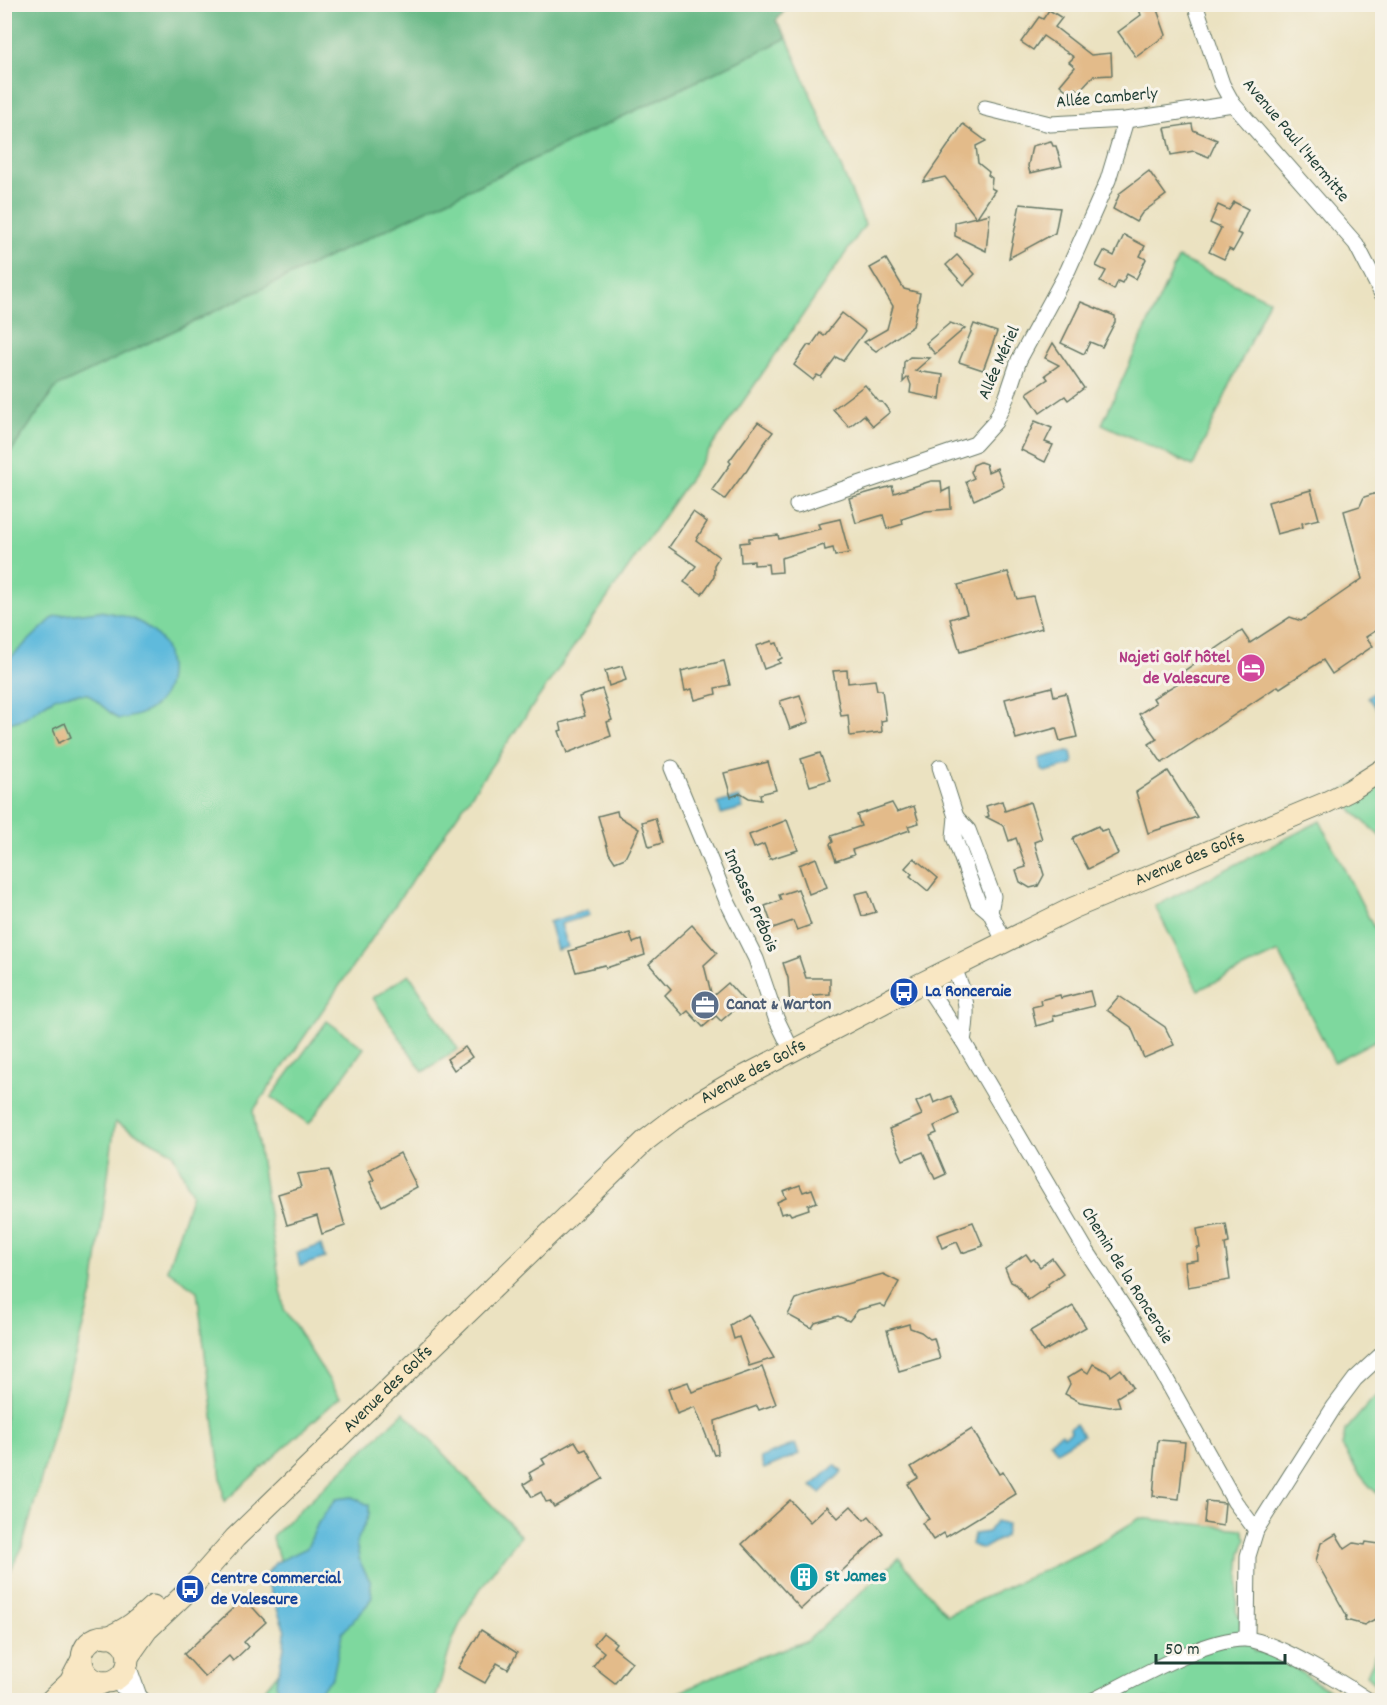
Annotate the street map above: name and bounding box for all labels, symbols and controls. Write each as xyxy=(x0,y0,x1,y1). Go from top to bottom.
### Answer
street label: Avenue Paul l'Hermitte xyxy=(1236,74,1354,208)
street label: Allée Camberly xyxy=(1055,82,1160,116)
street label: Allée Mériel xyxy=(973,321,1028,404)
place label: Najeti Golf hôtel de Valescure xyxy=(1119,646,1231,692)
hotel icon: Najeti Golf hôtel de Valescure xyxy=(1235,652,1267,684)
street label: Avenue des Golfs xyxy=(1131,825,1249,893)
street label: Impasse Prébois xyxy=(716,845,784,957)
bus stop icon: La Ronceraie xyxy=(888,976,920,1008)
place label: La Ronceraie xyxy=(925,980,1012,1005)
office icon: Canat & Warton xyxy=(689,989,721,1021)
place label: Canat & Warton xyxy=(726,993,831,1018)
street label: Avenue des Golfs xyxy=(696,1033,811,1111)
street label: Chemin de la Ronceraie xyxy=(1074,1203,1178,1349)
street label: Avenue des Golfs xyxy=(338,1340,439,1439)
building icon: St James xyxy=(788,1561,820,1593)
place label: St James xyxy=(825,1565,887,1590)
place label: Centre Commercial de Valescure xyxy=(211,1567,342,1613)
bus stop icon: Centre Commercial de Valescure xyxy=(174,1573,206,1605)
scale bar xyxy=(1156,1627,1285,1665)
text: 50 m xyxy=(1165,1638,1200,1663)

